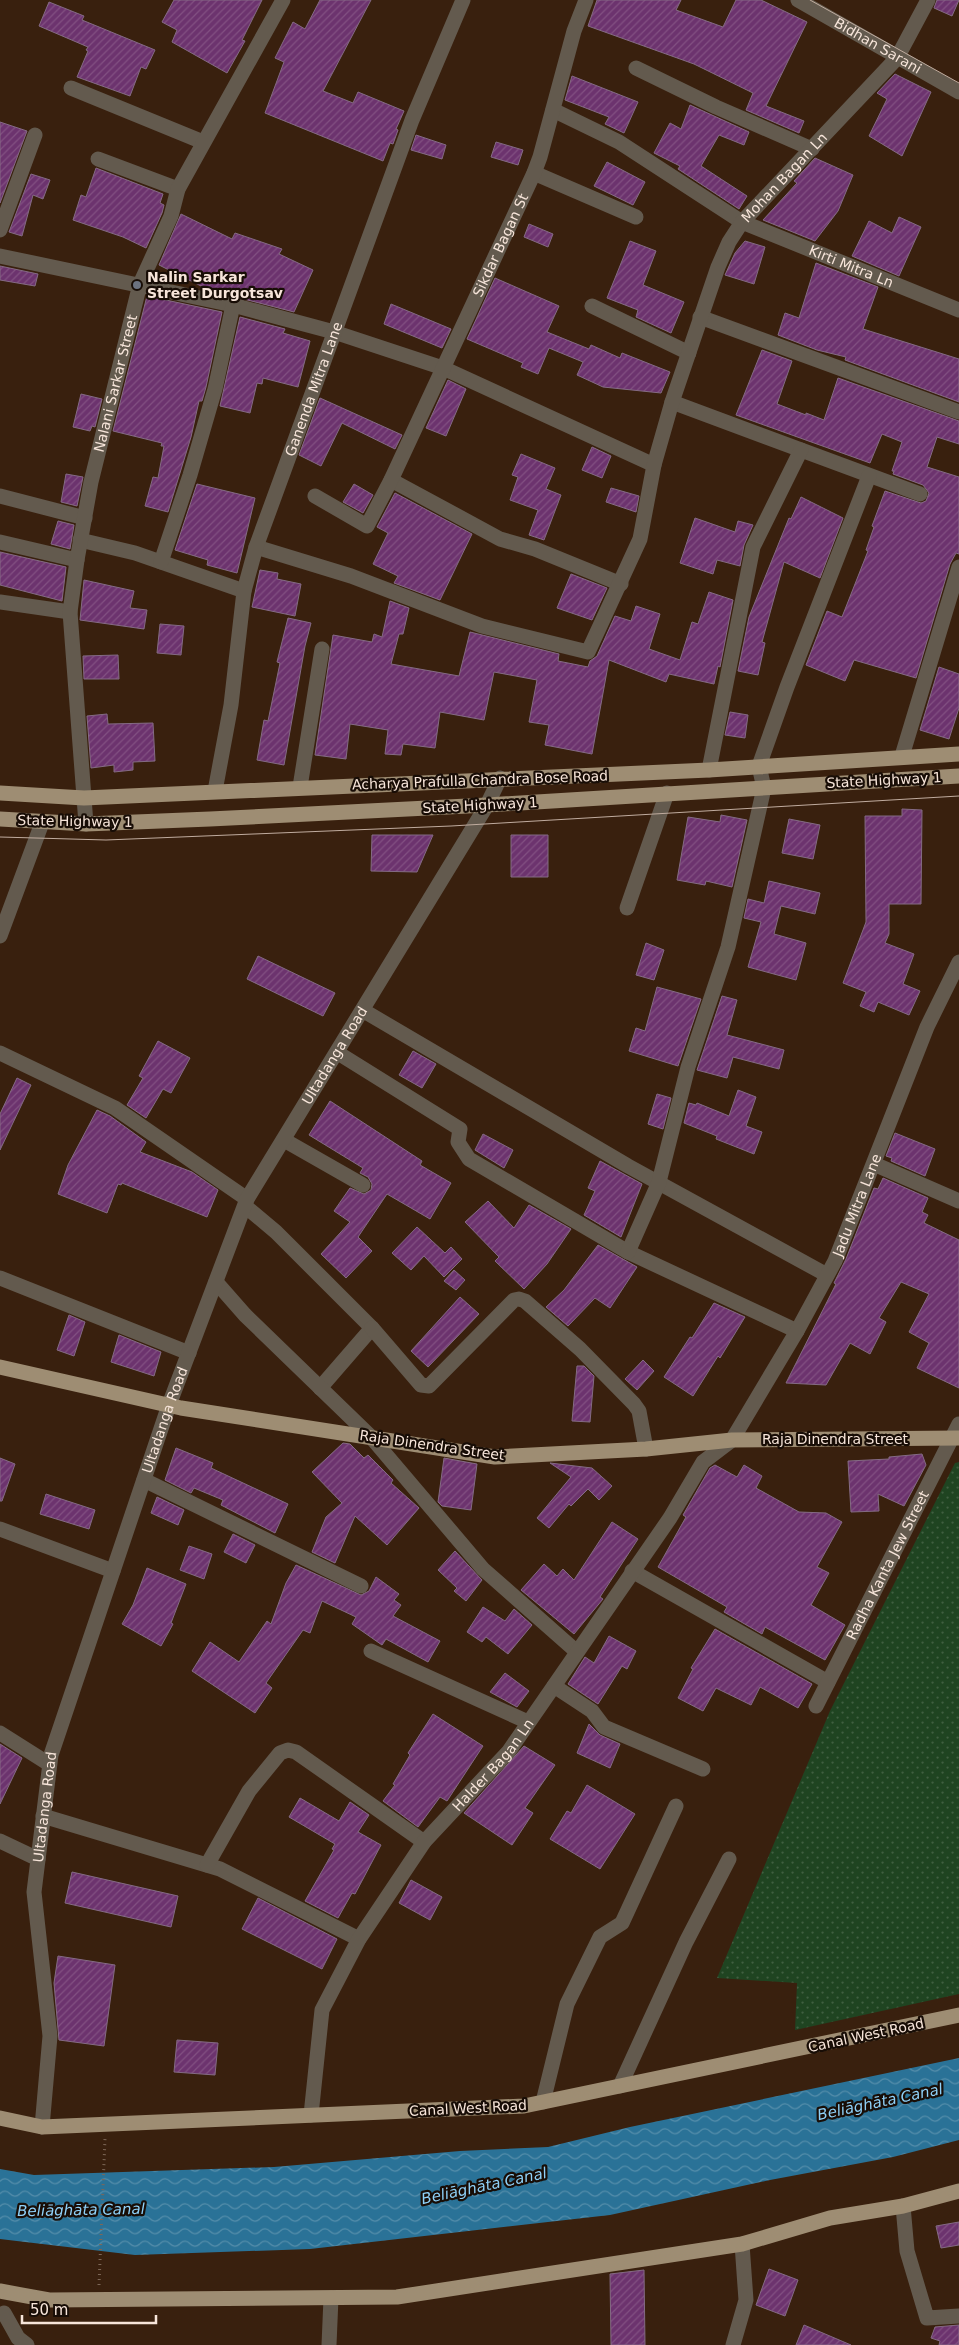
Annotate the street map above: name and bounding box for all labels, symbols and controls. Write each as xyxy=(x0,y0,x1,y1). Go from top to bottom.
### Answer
street label: Bidhan Sarani xyxy=(831,14,924,77)
street label: Mohan Bagan Ln xyxy=(738,129,830,226)
street label: Sikdar Bagan St xyxy=(469,191,532,299)
street label: Kirti Mitra Ln xyxy=(807,242,896,291)
place label: Nalin Sarkar Street Durgotsav xyxy=(147,269,283,301)
marker: Nalin Sarkar Street Durgotsav xyxy=(131,279,143,291)
street label: Nalani Sarkar Street xyxy=(91,312,140,454)
street label: Ganenda Mitra Lane xyxy=(282,320,346,458)
street label: Acharya Prafulla Chandra Bose Road xyxy=(352,768,608,792)
street label: State Highway 1 xyxy=(826,769,942,791)
street label: State Highway 1 xyxy=(422,794,538,816)
street label: State Highway 1 xyxy=(17,812,133,830)
street label: Ultadanga Road xyxy=(299,1004,370,1107)
street label: Jadu Mitra Lane xyxy=(829,1152,884,1260)
street label: Ultadanga Road xyxy=(139,1365,191,1475)
street label: Raja Dinendra Street xyxy=(359,1427,506,1463)
street label: Raja Dinendra Street xyxy=(762,1431,909,1447)
street label: Radha Kanta Jew Street xyxy=(843,1487,932,1642)
street label: Halder Bagan Ln xyxy=(449,1716,537,1814)
street label: Ultadanga Road xyxy=(30,1750,59,1863)
street label: Canal West Road xyxy=(807,2015,925,2055)
water label: Beliāghāta Canal xyxy=(816,2080,945,2124)
street label: Canal West Road xyxy=(409,2097,527,2119)
water label: Beliāghāta Canal xyxy=(420,2164,549,2208)
water label: Beliāghāta Canal xyxy=(17,2200,146,2220)
scale bar xyxy=(22,2292,156,2324)
text: 50 m xyxy=(30,2301,68,2319)

